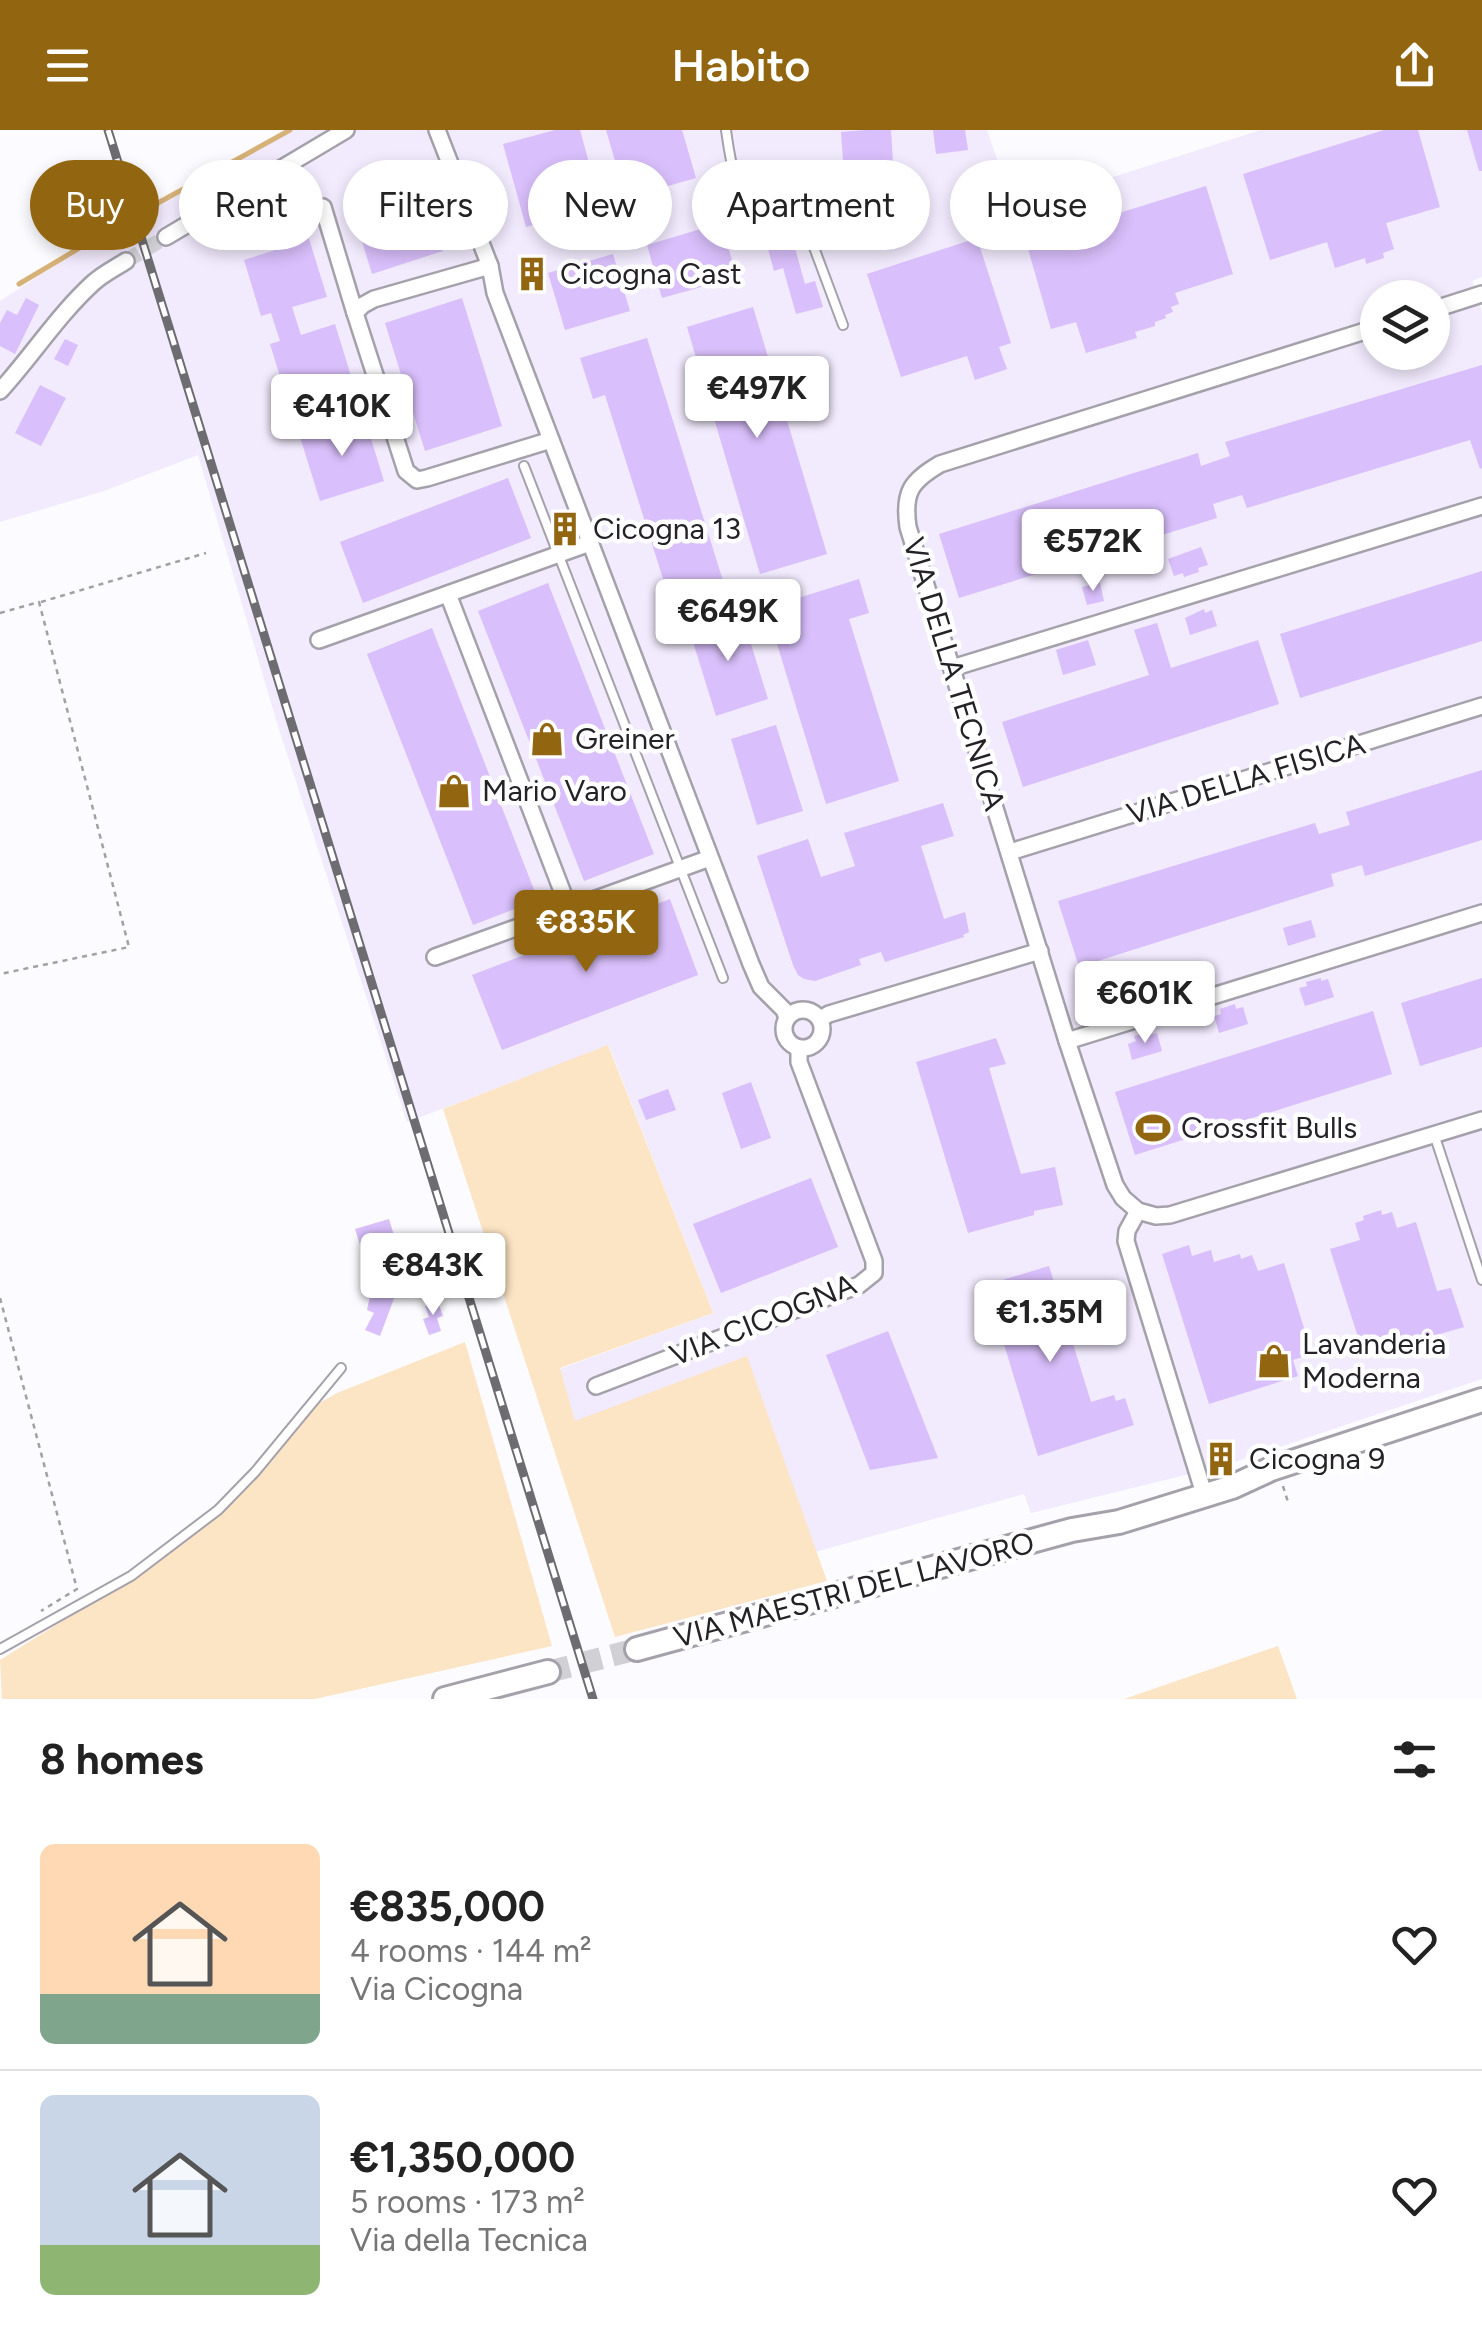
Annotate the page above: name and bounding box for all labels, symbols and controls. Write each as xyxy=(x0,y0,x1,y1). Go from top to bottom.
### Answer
icon: menu xyxy=(40,38,95,93)
text: Habito xyxy=(672,38,810,92)
icon: share xyxy=(1387,38,1442,93)
chip: Buy xyxy=(30,160,159,250)
chip: Rent xyxy=(179,160,323,250)
chip: Filters xyxy=(343,160,508,250)
chip: New xyxy=(528,160,672,250)
chip: Apartment xyxy=(692,160,930,250)
chip: House xyxy=(950,160,1122,250)
building icon: Cicogna Cast xyxy=(513,255,551,293)
place label: Cicogna Cast xyxy=(560,255,742,292)
map controls xyxy=(1360,280,1450,370)
button: layers xyxy=(1360,280,1450,370)
pin: €497K xyxy=(687,356,827,441)
text: €497K xyxy=(707,369,807,407)
pin: €410K xyxy=(272,374,412,459)
text: €410K xyxy=(293,387,391,425)
pin: €572K xyxy=(1023,509,1163,594)
building icon: Cicogna 13 xyxy=(546,510,584,548)
place label: Cicogna 13 xyxy=(593,510,741,547)
text: €572K xyxy=(1044,522,1142,560)
street label: VIA DELLA TECNICA xyxy=(895,533,1014,815)
pin: €649K xyxy=(658,579,798,664)
text: €649K xyxy=(678,592,778,630)
shop icon: Greiner xyxy=(528,720,566,758)
place label: Greiner xyxy=(575,720,675,757)
street label: VIA DELLA FISICA xyxy=(1122,725,1370,832)
shop icon: Mario Varo xyxy=(435,772,473,810)
place label: Mario Varo xyxy=(482,772,627,809)
pin: €835K xyxy=(516,890,656,975)
text: €835K xyxy=(536,903,636,941)
pin: €601K xyxy=(1075,961,1215,1046)
text: €601K xyxy=(1097,974,1193,1012)
sports icon: Crossfit Bulls xyxy=(1134,1109,1172,1147)
place label: Crossfit Bulls xyxy=(1181,1109,1357,1146)
pin: €843K xyxy=(363,1233,503,1318)
text: €843K xyxy=(382,1246,484,1284)
street label: VIA CICOGNA xyxy=(664,1265,862,1374)
pin: €1.35M xyxy=(969,1280,1131,1365)
text: €1.35M xyxy=(996,1293,1104,1331)
place label: Lavanderia Moderna xyxy=(1302,1325,1446,1396)
shop icon: Lavanderia Moderna xyxy=(1255,1342,1293,1380)
building icon: Cicogna 9 xyxy=(1202,1440,1240,1478)
place label: Cicogna 9 xyxy=(1249,1440,1385,1477)
street label: VIA MAESTRI DEL LAVORO xyxy=(670,1524,1038,1655)
icon: filters xyxy=(1387,1732,1442,1787)
text: 8 homes xyxy=(40,1734,204,1785)
text: €835,000 xyxy=(350,1881,545,1932)
icon: home xyxy=(120,1884,240,2004)
icon: heart xyxy=(1387,1917,1442,1972)
text: 4 rooms · 144 m² xyxy=(350,1932,591,1970)
text: Via Cicogna xyxy=(350,1970,523,2008)
text: €1,350,000 xyxy=(350,2132,575,2183)
icon: home xyxy=(120,2135,240,2255)
icon: heart xyxy=(1387,2168,1442,2223)
text: 5 rooms · 173 m² xyxy=(350,2183,585,2221)
text: Via della Tecnica xyxy=(350,2221,588,2259)

